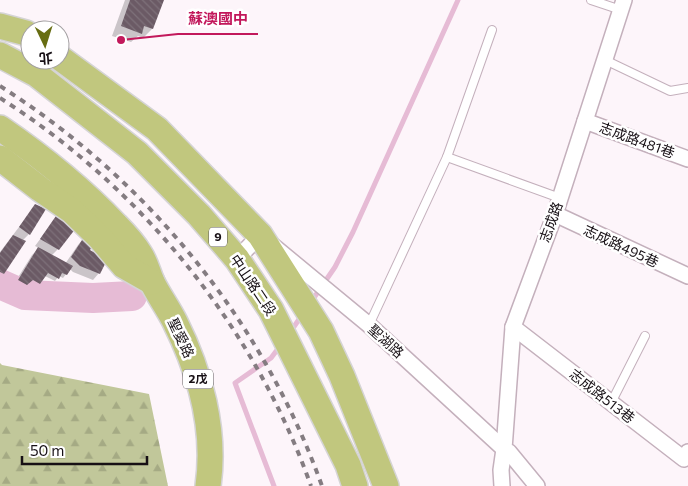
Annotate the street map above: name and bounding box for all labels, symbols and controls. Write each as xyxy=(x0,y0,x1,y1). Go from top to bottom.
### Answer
callout: 蘇澳國中 xyxy=(178,4,258,34)
text: 蘇澳國中 xyxy=(188,9,248,27)
north arrow xyxy=(20,20,70,70)
text: 北 xyxy=(38,49,54,67)
street label: 志成路481巷 xyxy=(597,118,677,161)
street label: 志成路 xyxy=(535,199,566,244)
street label: 志成路495巷 xyxy=(581,221,661,270)
road number: 9 xyxy=(209,228,227,246)
street label: 中山路二段 xyxy=(227,251,280,318)
street label: 聖愛路 xyxy=(165,315,198,360)
street label: 聖湖路 xyxy=(365,320,408,361)
street label: 志成路513巷 xyxy=(566,365,638,426)
road number: 2戊 xyxy=(183,369,213,388)
scale bar xyxy=(22,434,148,466)
text: 50 m xyxy=(30,441,64,459)

